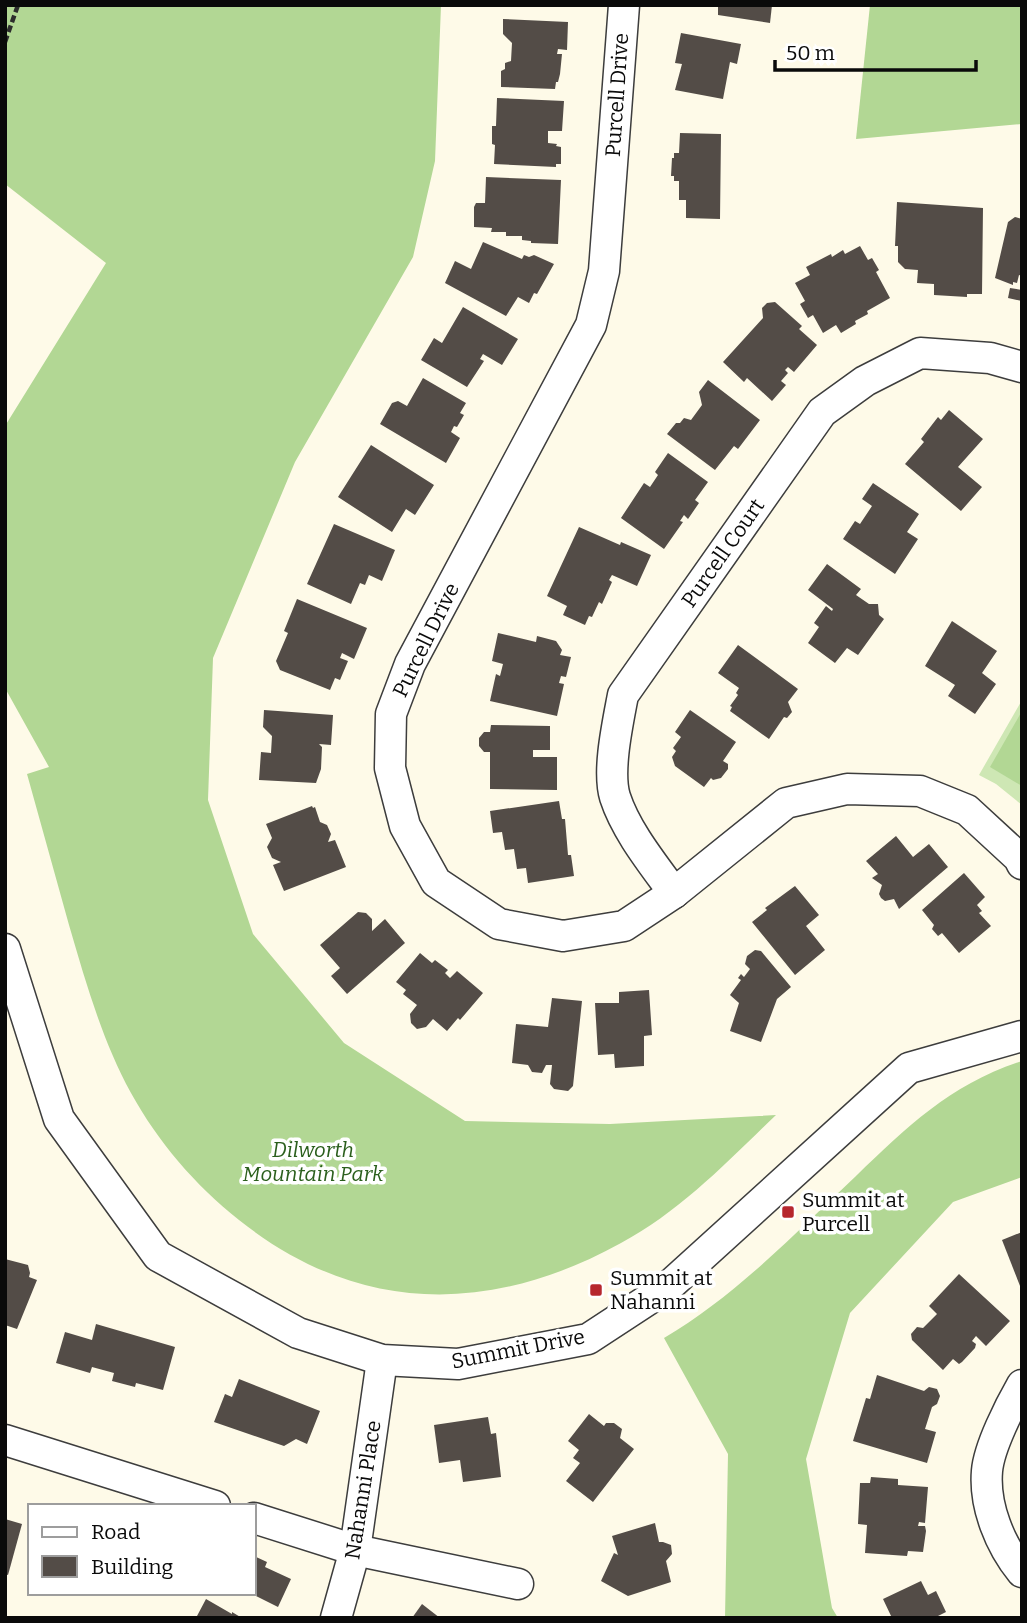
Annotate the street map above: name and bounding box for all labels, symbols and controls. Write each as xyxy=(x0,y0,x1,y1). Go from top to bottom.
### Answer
scale bar xyxy=(775,28,976,72)
street label: Purcell Drive xyxy=(600,32,634,158)
text: 50 m xyxy=(786,40,835,66)
street label: Purcell Court xyxy=(676,493,770,613)
street label: Purcell Drive xyxy=(387,579,465,701)
park label: Dilworth Mountain Park xyxy=(243,1137,384,1187)
place label: Summit at Purcell xyxy=(802,1187,905,1237)
marker: Summit at Purcell xyxy=(780,1204,796,1220)
place label: Summit at Nahanni xyxy=(610,1265,713,1315)
marker: Summit at Nahanni xyxy=(588,1282,604,1298)
street label: Summit Drive xyxy=(449,1323,587,1375)
street label: Nahanni Place xyxy=(339,1418,387,1562)
legend xyxy=(28,1504,256,1595)
text: Road xyxy=(91,1519,140,1545)
text: Building xyxy=(91,1554,174,1580)

